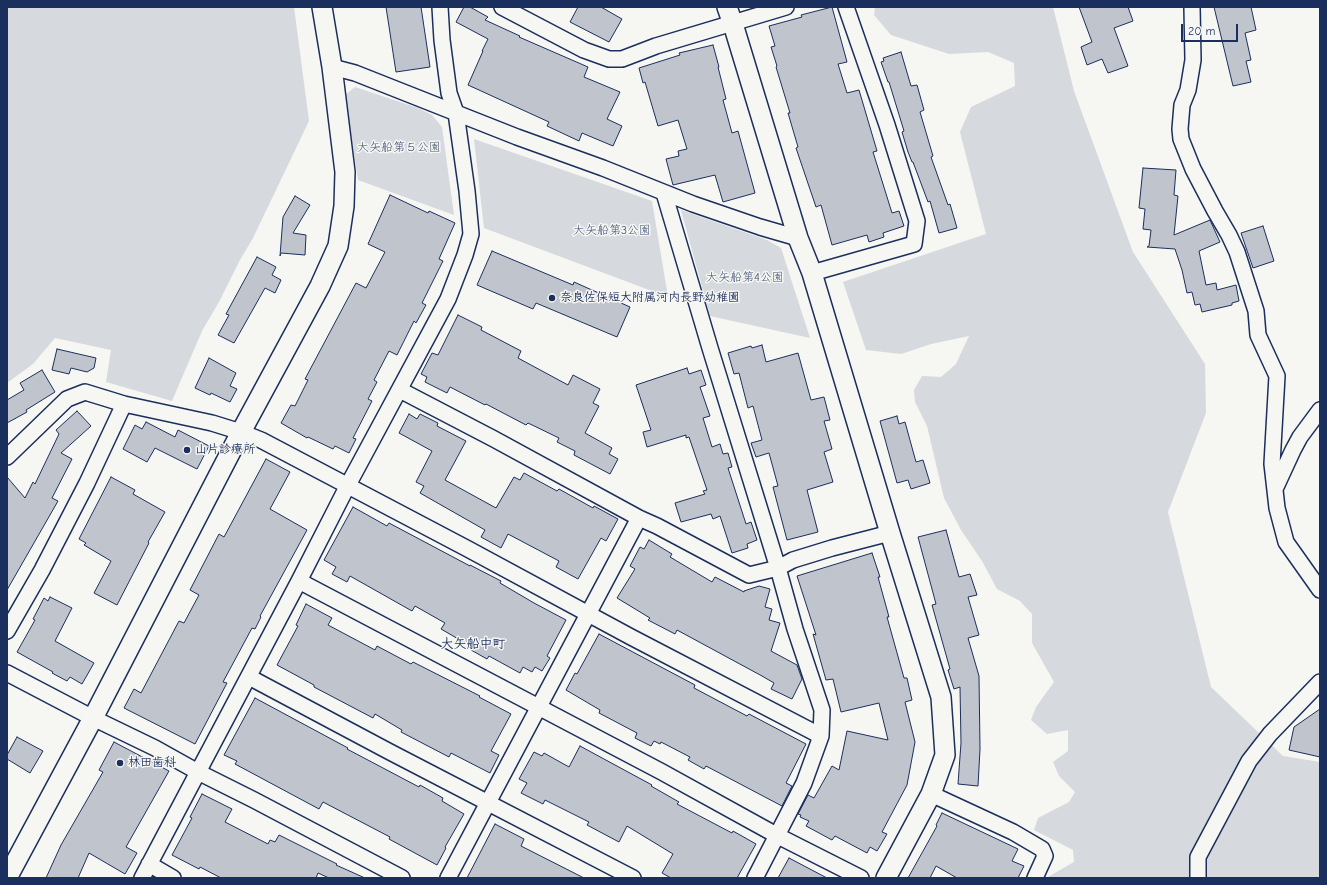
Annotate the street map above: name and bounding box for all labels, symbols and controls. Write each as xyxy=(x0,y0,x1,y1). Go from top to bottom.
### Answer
scale bar xyxy=(1183,16,1240,42)
text: 20 m xyxy=(1188,24,1216,38)
park label: 大矢船第５公園 xyxy=(357,141,441,155)
park label: 大矢船第3公園 xyxy=(573,224,651,238)
park label: 大矢船第4公園 xyxy=(706,271,784,285)
place label: 奈良佐保短大附属河内長野幼稚園 xyxy=(560,291,740,305)
marker: 奈良佐保短大附属河内長野幼稚園 xyxy=(547,293,557,303)
place label: 山片診療所 xyxy=(195,443,255,457)
marker: 山片診療所 xyxy=(182,445,192,455)
district label: 大矢船中町 xyxy=(441,636,505,652)
place label: 林田歯科 xyxy=(128,756,176,770)
marker: 林田歯科 xyxy=(115,758,125,768)

